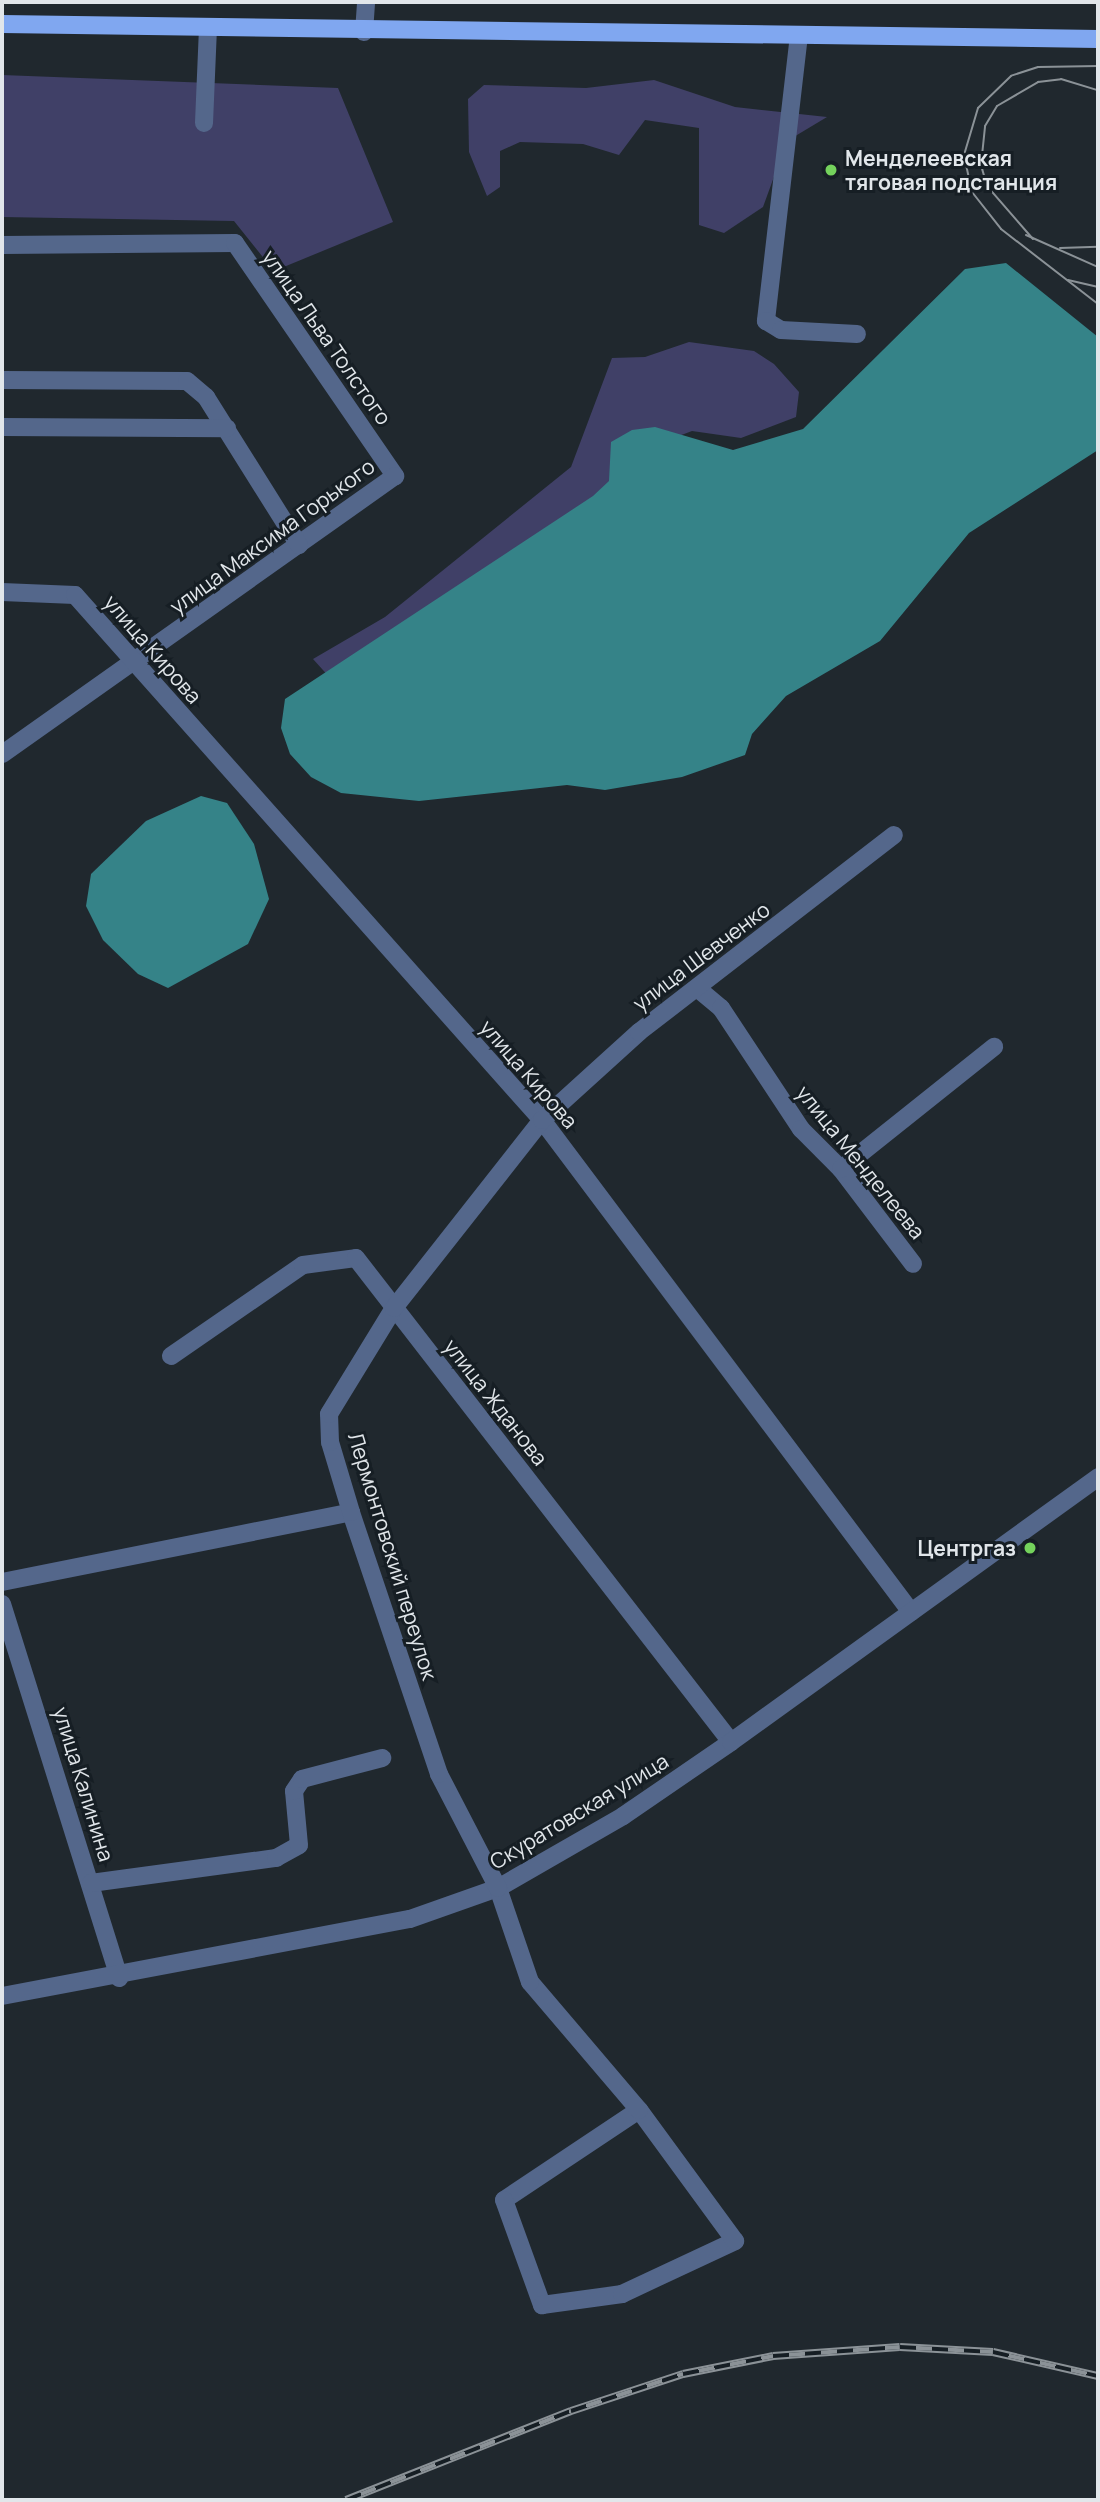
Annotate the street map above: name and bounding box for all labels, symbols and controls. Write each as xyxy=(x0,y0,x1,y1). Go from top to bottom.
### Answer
place label: Менделеевская тяговая подстанция xyxy=(845,145,1057,195)
marker: Менделеевская тяговая подстанция xyxy=(823,162,839,178)
street label: улица Льва Толстого xyxy=(257,245,397,429)
street label: улица Максима Горького xyxy=(165,453,379,619)
street label: улица Кирова xyxy=(99,590,207,708)
street label: улица Шевченко xyxy=(628,896,774,1016)
street label: улица Кирова xyxy=(475,1015,583,1133)
street label: улица Менделеева xyxy=(791,1080,931,1244)
street label: улица Жданова xyxy=(439,1334,553,1470)
street label: Лермонтовский переулок xyxy=(343,1429,443,1683)
place label: Центргаз xyxy=(918,1535,1016,1561)
marker: Центргаз xyxy=(1022,1540,1038,1556)
street label: улица Калинина xyxy=(49,1704,119,1864)
street label: Скуратовская улица xyxy=(485,1748,673,1874)

